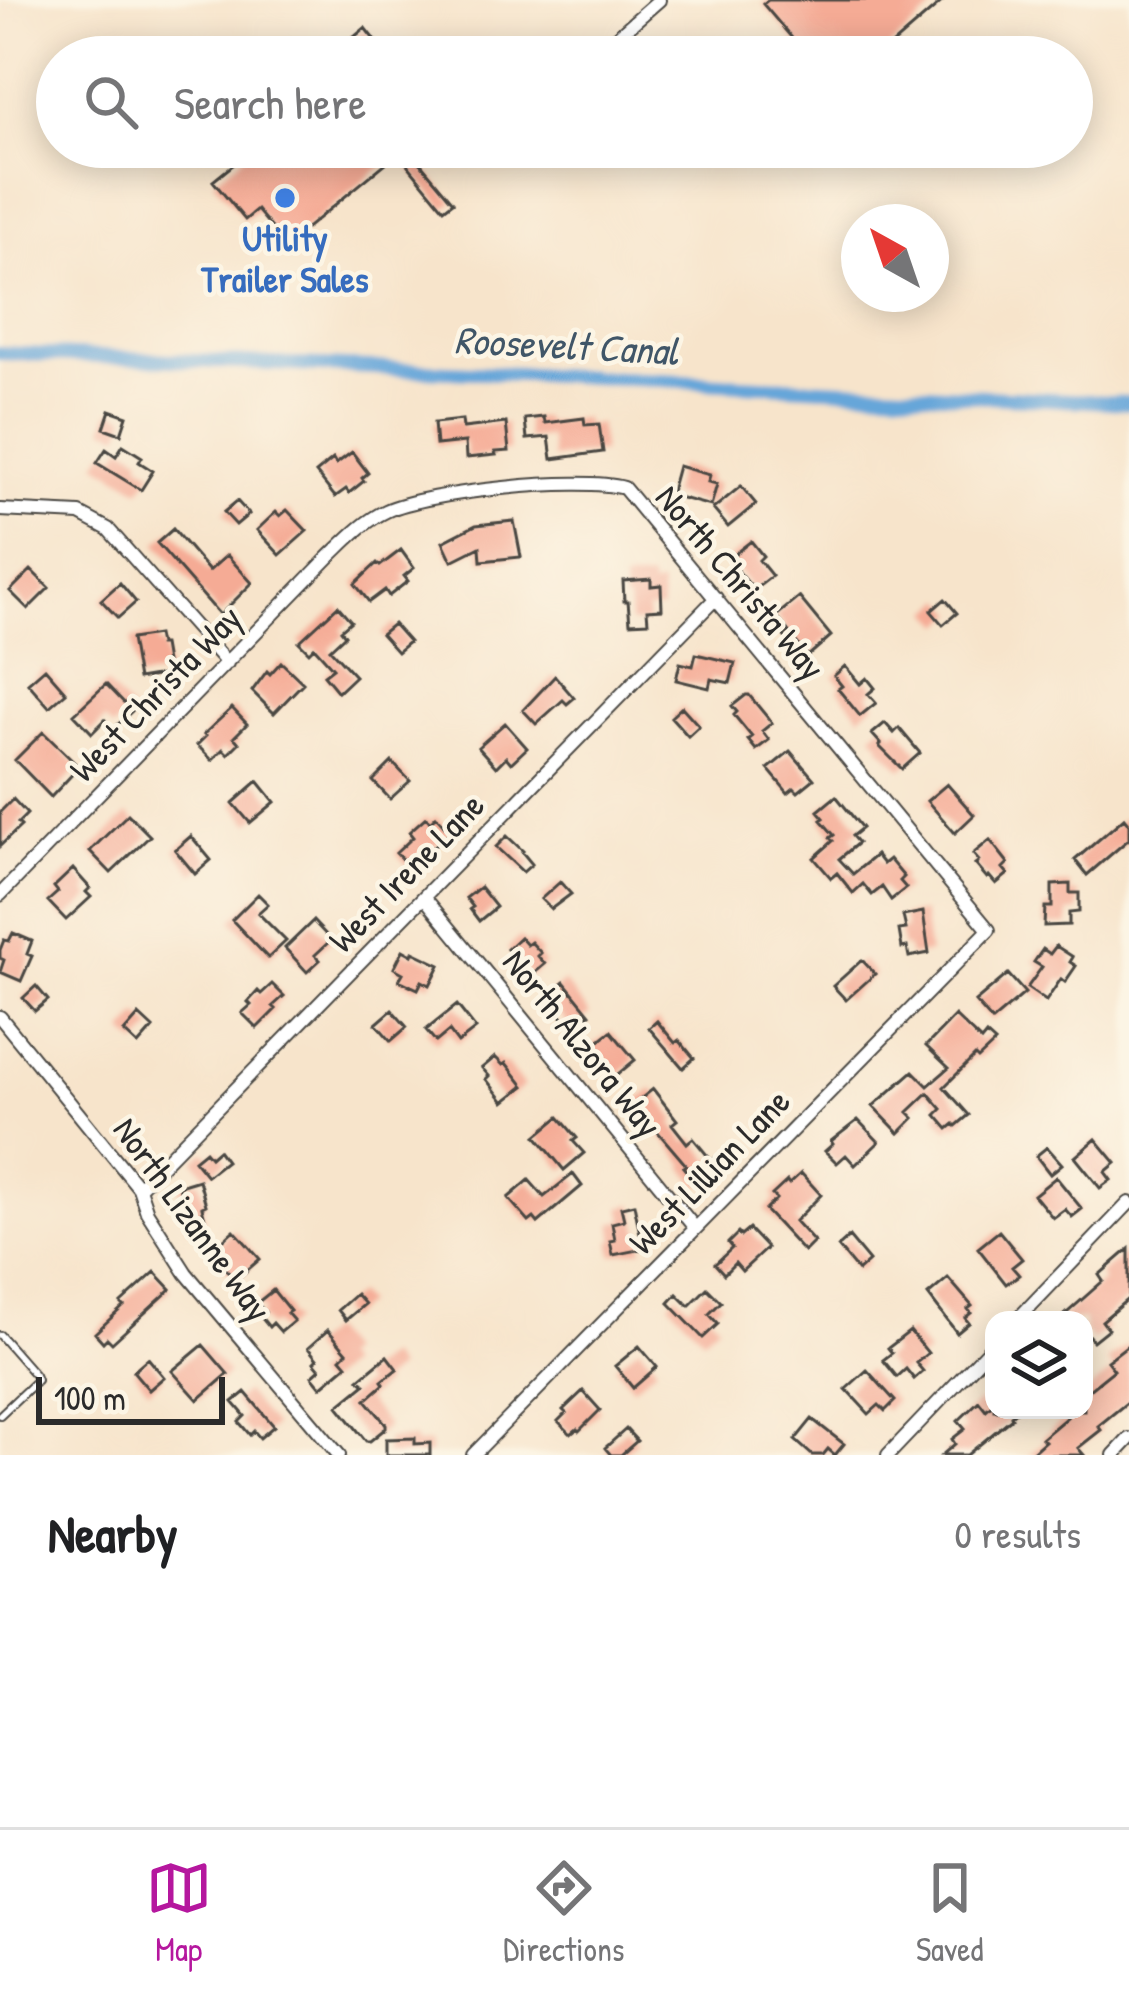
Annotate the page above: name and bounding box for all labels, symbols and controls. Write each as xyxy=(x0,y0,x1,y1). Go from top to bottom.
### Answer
search box xyxy=(36,36,1093,168)
icon: search xyxy=(78,69,144,135)
text: Search here xyxy=(174,72,366,133)
marker: Utility Trailer Sales xyxy=(272,185,298,211)
north arrow xyxy=(841,204,949,312)
place label: Utility Trailer Sales xyxy=(200,213,369,303)
water label: Roosevelt Canal xyxy=(453,312,681,377)
street label: North Christa Way xyxy=(645,474,837,689)
street label: West Christa Way xyxy=(58,594,251,792)
street label: West Irene Lane xyxy=(317,781,494,962)
street label: North Alzora Way xyxy=(493,939,674,1147)
street label: West Lillian Lane xyxy=(617,1077,800,1264)
street label: North Lizanne Way xyxy=(103,1107,284,1331)
map controls xyxy=(985,1311,1093,1419)
button: layers xyxy=(985,1311,1093,1419)
scale bar xyxy=(36,1371,225,1424)
text: 100 m xyxy=(54,1376,126,1420)
text: Nearby xyxy=(48,1499,178,1568)
text: 0 results xyxy=(955,1507,1081,1560)
tab: Map xyxy=(146,1855,212,1971)
tab: Directions xyxy=(503,1855,625,1971)
tab: Saved xyxy=(916,1855,983,1971)

